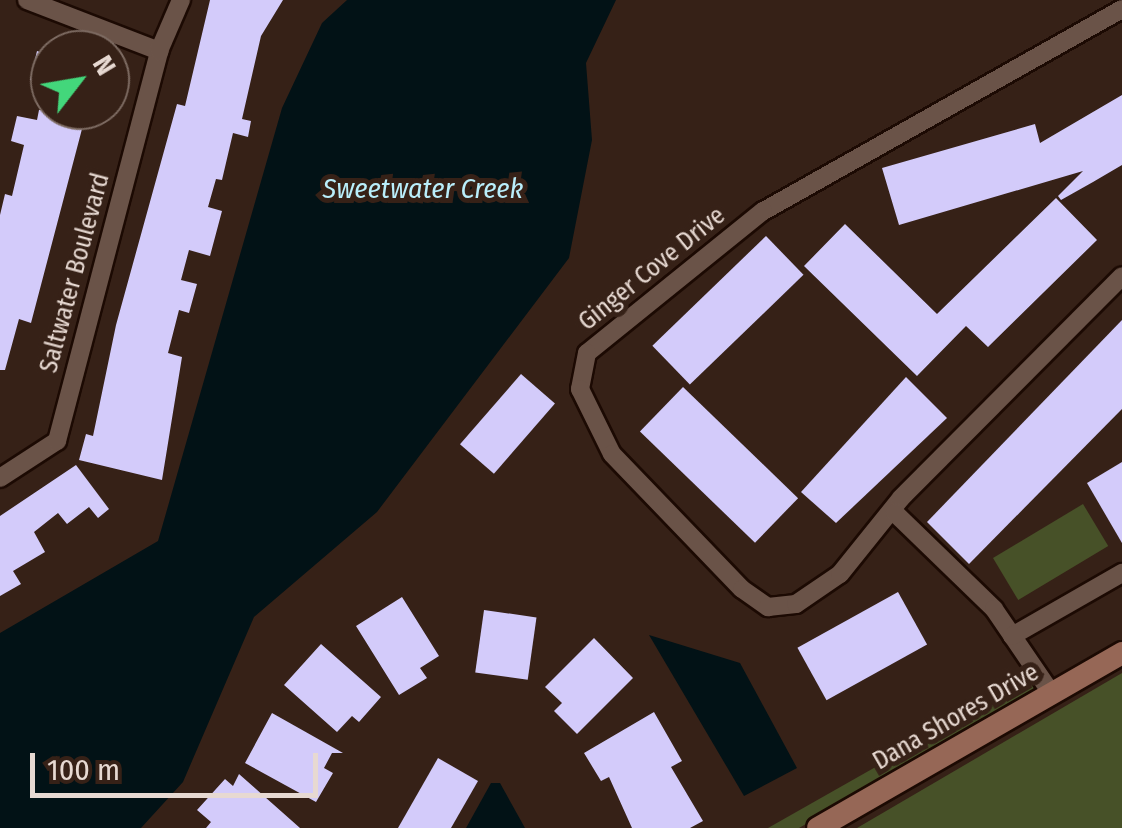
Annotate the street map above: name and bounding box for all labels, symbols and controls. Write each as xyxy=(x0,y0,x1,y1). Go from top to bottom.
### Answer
north arrow xyxy=(30,30,130,130)
text: N xyxy=(86,50,123,81)
street label: Saltwater Boulevard xyxy=(34,170,116,376)
water label: Sweetwater Creek xyxy=(323,172,523,206)
street label: Ginger Cove Drive xyxy=(573,201,731,337)
street label: Dana Shores Drive xyxy=(868,657,1044,777)
scale bar xyxy=(35,733,322,795)
text: 100 m xyxy=(47,752,120,788)

